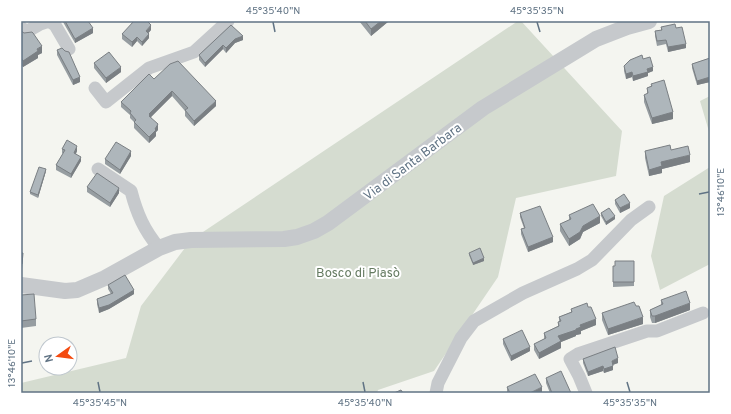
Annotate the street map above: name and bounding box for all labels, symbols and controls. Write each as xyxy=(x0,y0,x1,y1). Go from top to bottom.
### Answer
text: 45°35'40"N xyxy=(246,5,300,18)
text: 45°35'35"N xyxy=(510,5,564,18)
street label: Via di Santa Barbara xyxy=(361,120,465,205)
text: 13°46'10"E xyxy=(715,168,728,216)
park label: Bosco di Piasò xyxy=(316,266,400,282)
north arrow xyxy=(38,336,78,376)
text: 13°46'10"E xyxy=(6,339,19,387)
text: N xyxy=(42,353,57,364)
text: 45°35'45"N xyxy=(73,397,127,410)
text: 45°35'40"N xyxy=(338,397,392,410)
text: 45°35'35"N xyxy=(603,397,657,410)

